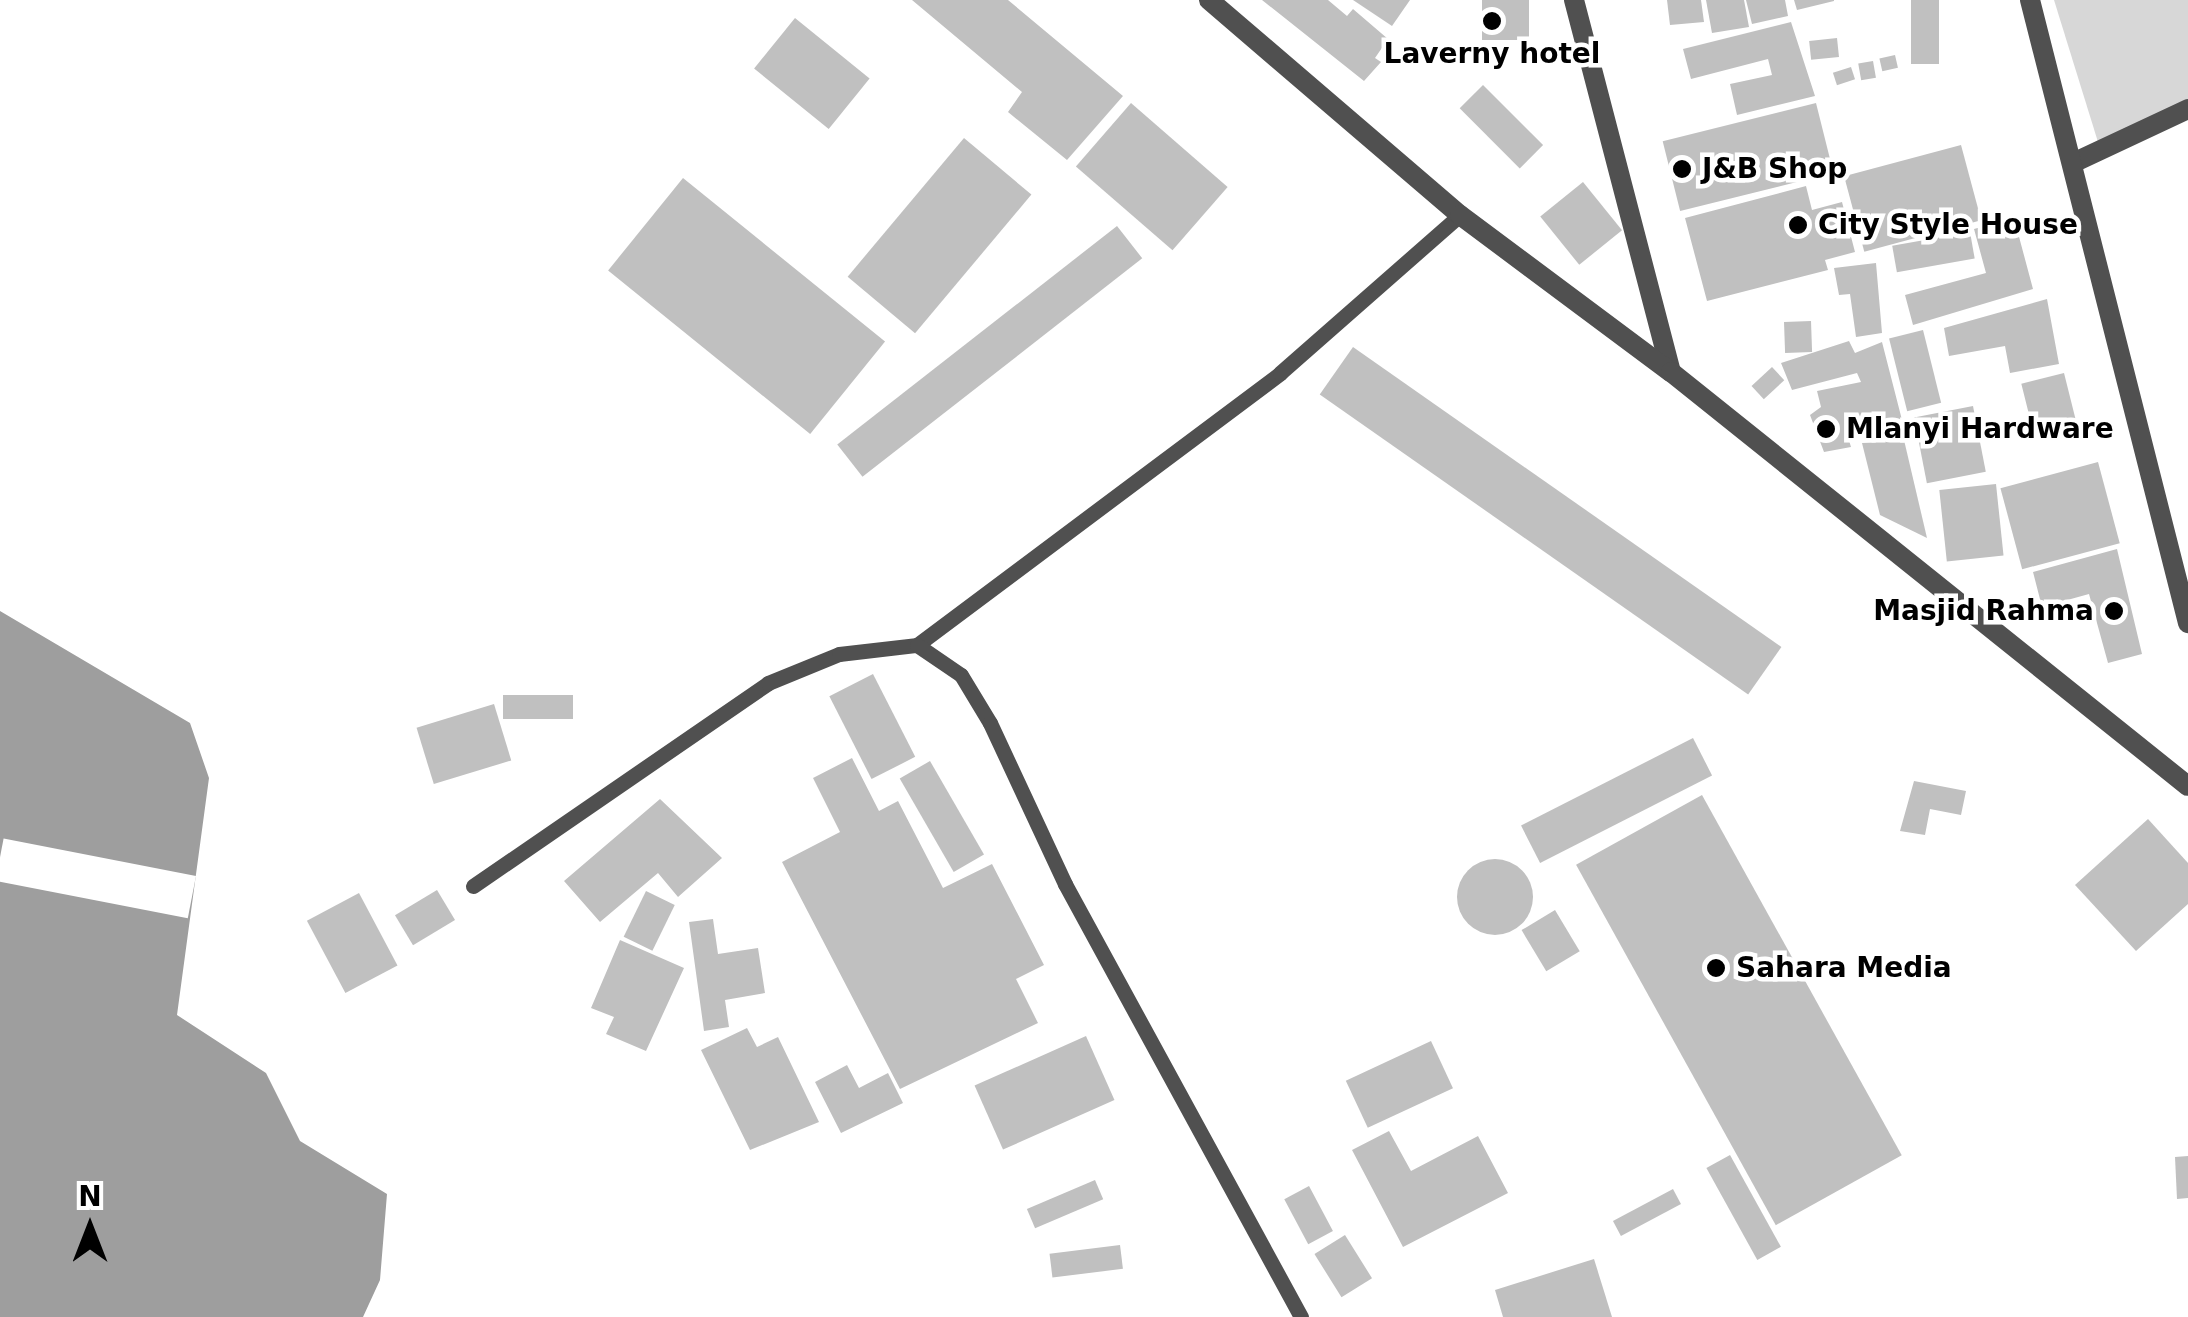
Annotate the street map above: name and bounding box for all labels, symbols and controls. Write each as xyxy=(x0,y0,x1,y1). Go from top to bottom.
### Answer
marker: Laverny hotel xyxy=(1481,10,1503,32)
place label: Laverny hotel xyxy=(1384,37,1600,71)
place label: J&B Shop xyxy=(1702,152,1847,186)
marker: J&B Shop xyxy=(1671,158,1693,180)
place label: City Style House xyxy=(1818,208,2078,242)
marker: City Style House xyxy=(1787,214,1809,236)
place label: Mlanyi Hardware xyxy=(1846,412,2114,446)
marker: Mlanyi Hardware xyxy=(1815,418,1837,440)
place label: Masjid Rahma xyxy=(1873,594,2094,628)
marker: Masjid Rahma xyxy=(2103,600,2125,622)
place label: Sahara Media xyxy=(1736,951,1952,985)
marker: Sahara Media xyxy=(1705,957,1727,979)
north arrow xyxy=(40,1177,140,1277)
text: N xyxy=(78,1180,102,1213)

